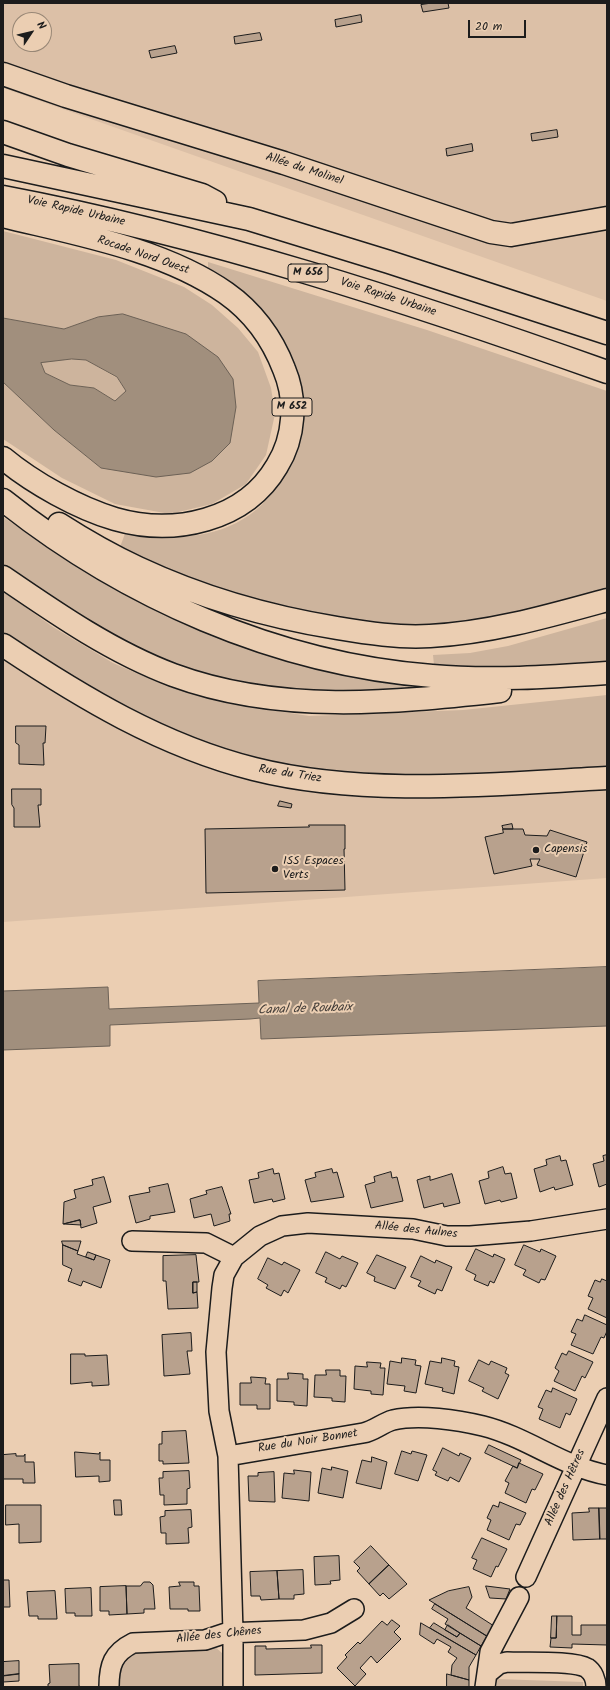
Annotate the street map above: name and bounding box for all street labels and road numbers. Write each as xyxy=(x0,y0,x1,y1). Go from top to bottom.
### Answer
street label: Allée du Molinel xyxy=(263,151,345,189)
street label: Voie Rapide Urbaine xyxy=(26,194,126,230)
street label: Rocade Nord Ouest xyxy=(95,234,191,278)
road number: M 656 xyxy=(288,264,328,282)
street label: Voie Rapide Urbaine xyxy=(338,276,438,320)
road number: M 652 xyxy=(272,398,312,416)
street label: Rue du Triez xyxy=(258,763,322,787)
street label: Allée des Aulnes xyxy=(374,1220,458,1242)
street label: Rue du Noir Bonnet xyxy=(257,1427,359,1457)
street label: Allée des Hêtres xyxy=(543,1447,589,1529)
street label: Allée des Chênes xyxy=(176,1624,262,1648)

